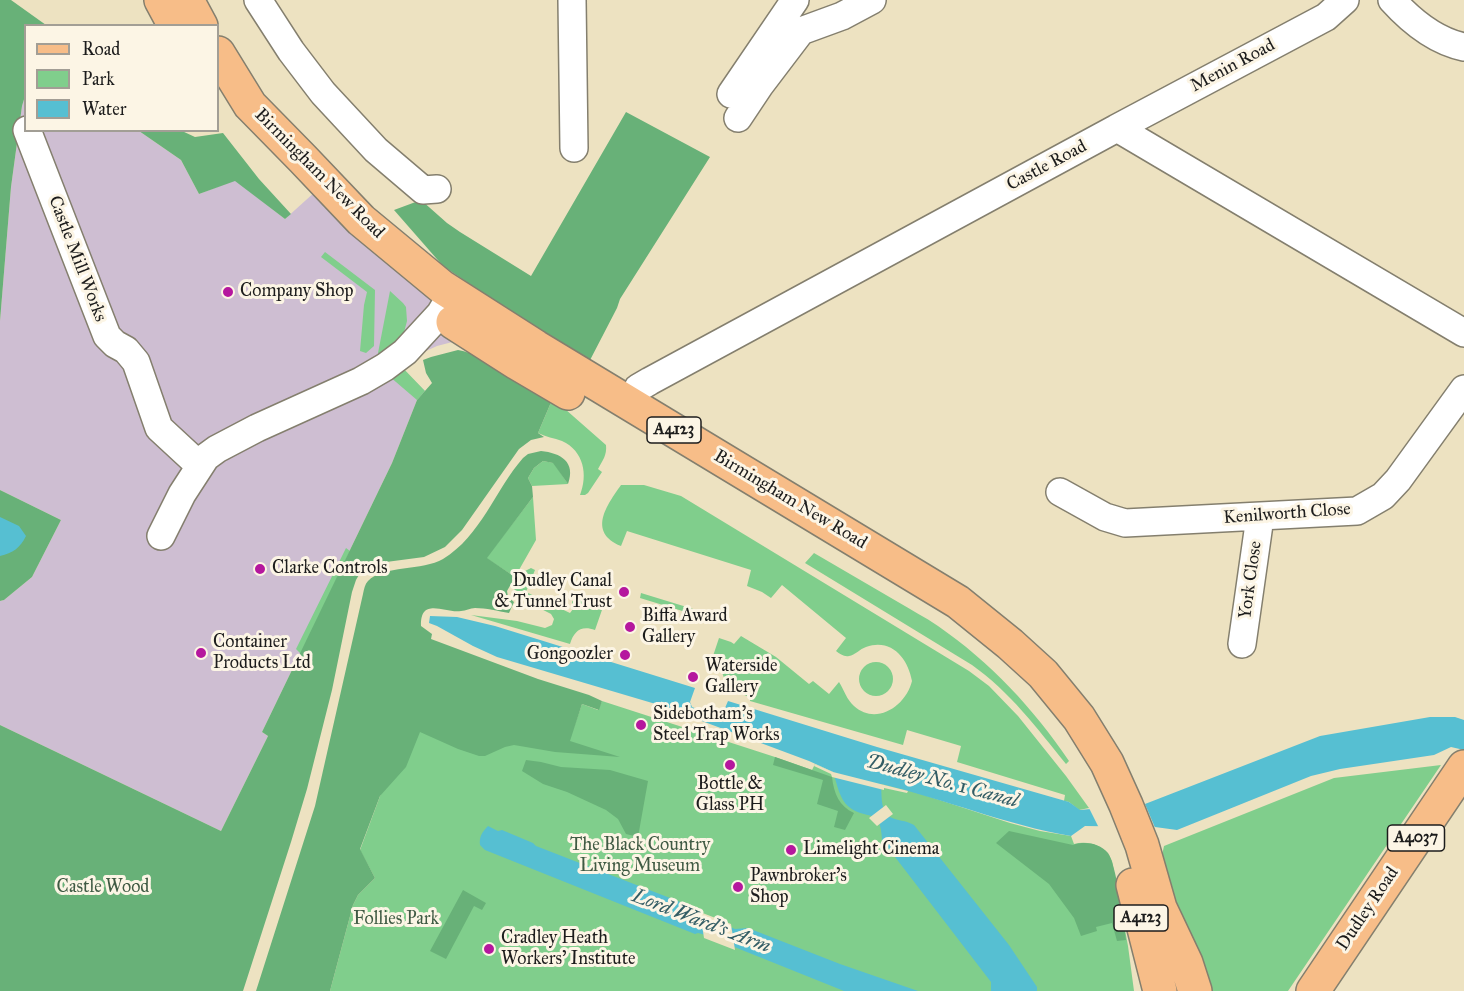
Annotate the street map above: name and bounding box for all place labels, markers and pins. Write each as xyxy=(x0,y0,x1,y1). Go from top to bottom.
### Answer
place label: Company Shop xyxy=(240,281,353,303)
marker: Company Shop xyxy=(221,285,235,299)
place label: Clarke Controls xyxy=(272,558,388,580)
marker: Clarke Controls xyxy=(253,562,267,576)
place label: Dudley Canal & Tunnel Trust xyxy=(494,571,612,614)
marker: Dudley Canal & Tunnel Trust xyxy=(617,585,631,599)
place label: Biffa Award Gallery xyxy=(642,606,728,648)
marker: Biffa Award Gallery xyxy=(623,620,637,634)
place label: Container Products Ltd xyxy=(213,632,311,674)
place label: Gongoozler xyxy=(527,644,613,666)
marker: Container Products Ltd xyxy=(194,646,208,660)
marker: Gongoozler xyxy=(618,648,632,662)
place label: Waterside Gallery xyxy=(705,656,777,698)
marker: Waterside Gallery xyxy=(686,670,700,684)
place label: Sidebotham’s Steel Trap Works xyxy=(653,704,780,746)
marker: Sidebotham’s Steel Trap Works xyxy=(634,718,648,732)
marker: Bottle & Glass PH xyxy=(723,758,737,772)
place label: Bottle & Glass PH xyxy=(696,774,764,816)
place label: Limelight Cinema xyxy=(803,839,939,861)
marker: Limelight Cinema xyxy=(784,843,798,857)
place label: Pawnbroker's Shop xyxy=(750,866,847,908)
marker: Pawnbroker's Shop xyxy=(731,880,745,894)
place label: Cradley Heath Workers' Institute xyxy=(501,928,636,970)
marker: Cradley Heath Workers' Institute xyxy=(482,942,496,956)

